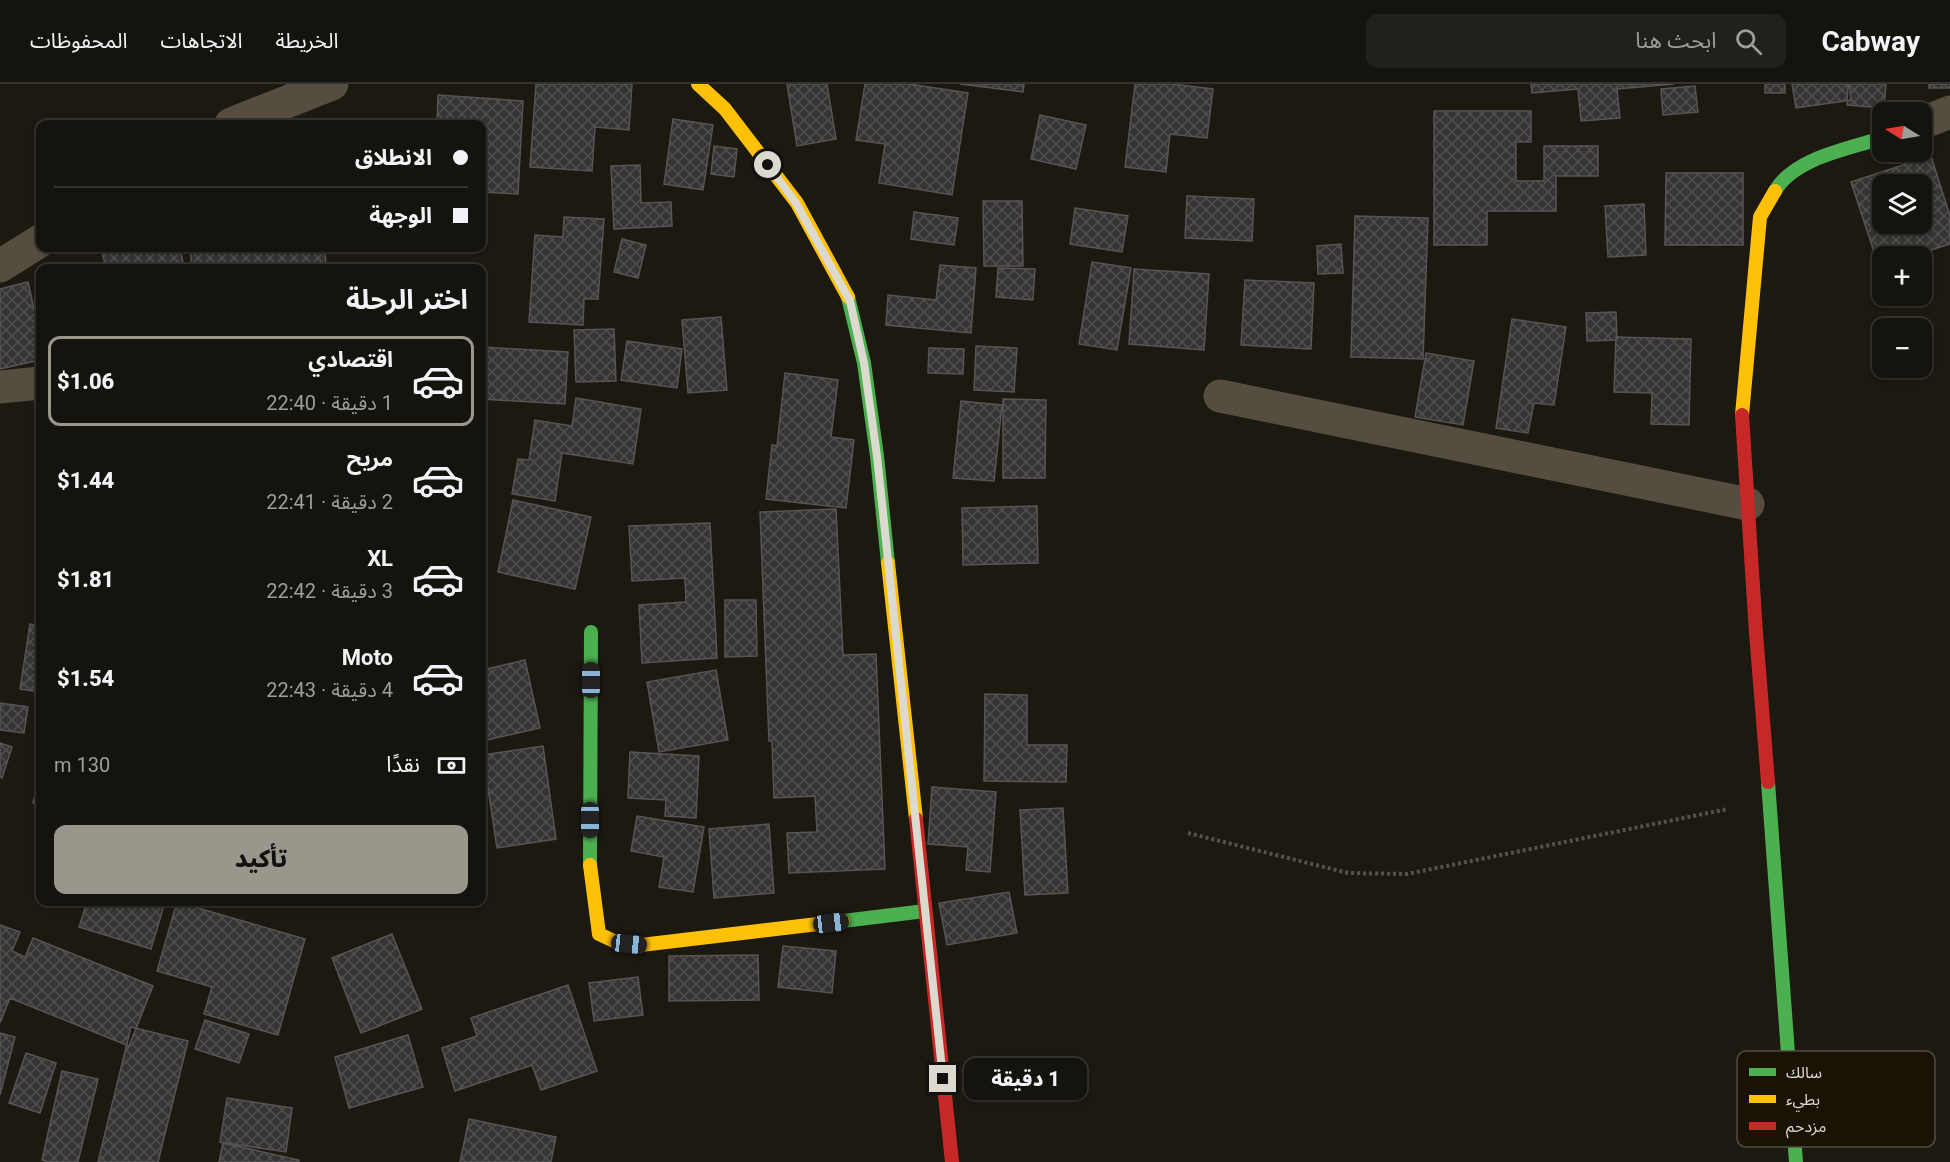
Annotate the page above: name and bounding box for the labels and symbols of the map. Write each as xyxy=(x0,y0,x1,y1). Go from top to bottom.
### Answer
north arrow xyxy=(1872,102,1932,162)
route start xyxy=(754,151,781,178)
car xyxy=(582,662,600,698)
car xyxy=(581,802,599,838)
car xyxy=(812,912,850,934)
car xyxy=(610,933,648,955)
legend xyxy=(1737,1051,1935,1147)
callout: 1 دقيقة xyxy=(964,1058,1087,1100)
text: سالك xyxy=(1786,1063,1822,1082)
route end xyxy=(929,1065,956,1092)
text: بطيء xyxy=(1786,1090,1820,1112)
text: مزدحم xyxy=(1786,1117,1826,1139)

